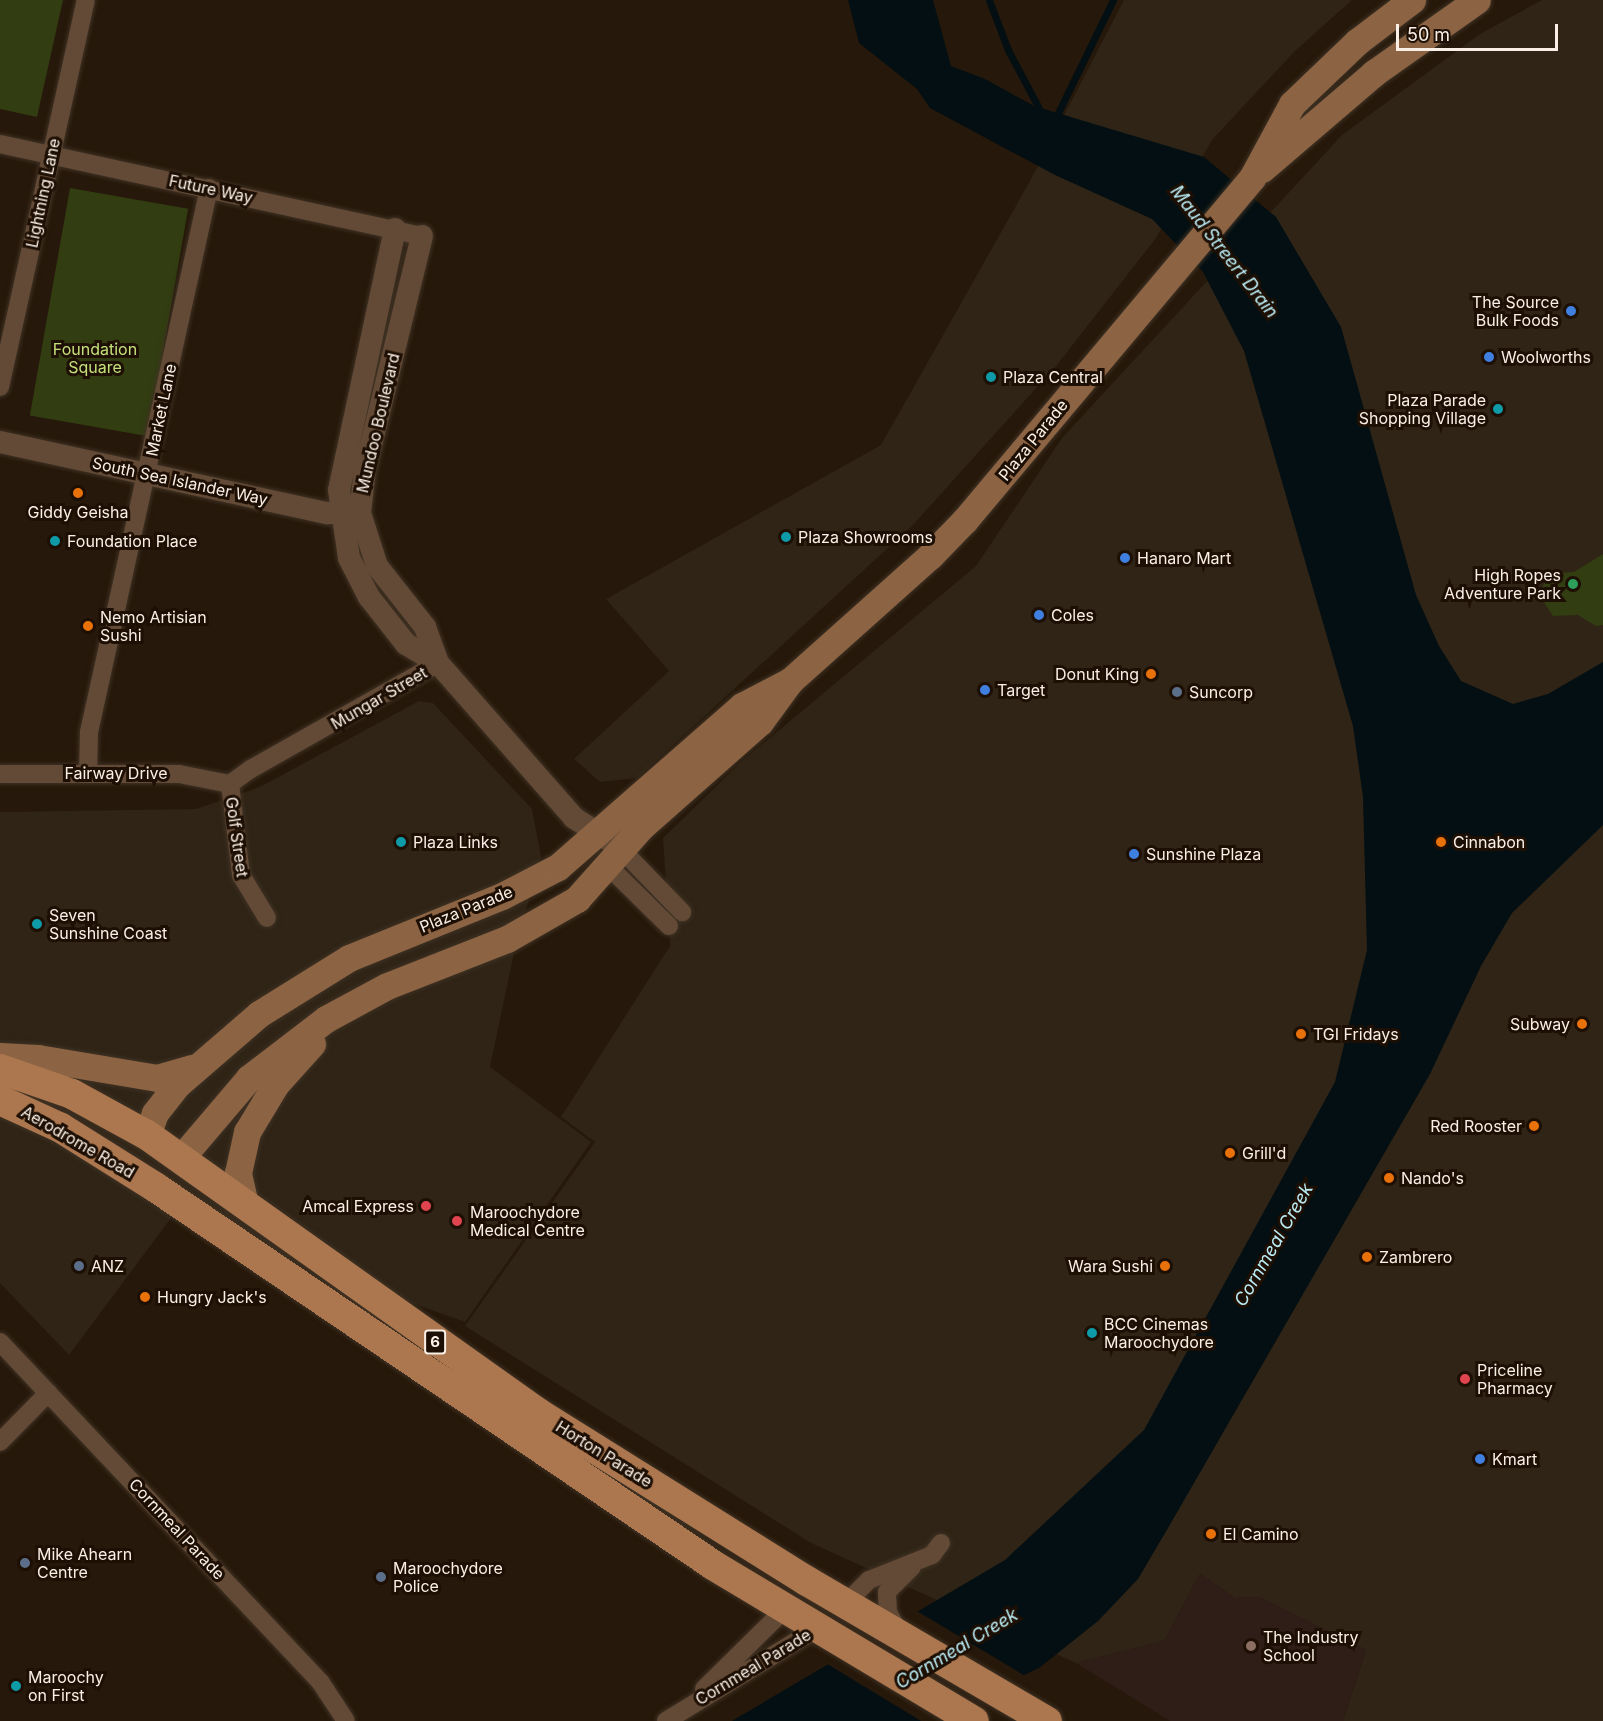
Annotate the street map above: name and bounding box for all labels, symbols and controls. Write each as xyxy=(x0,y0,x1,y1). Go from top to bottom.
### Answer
scale bar xyxy=(1399,12,1561,50)
text: 50 m xyxy=(1407,24,1450,45)
street label: Lightning Lane xyxy=(22,137,64,249)
street label: Future Way xyxy=(167,171,255,207)
water label: Maud Streert Drain xyxy=(1166,181,1282,323)
place label: The Source Bulk Foods xyxy=(1472,292,1559,330)
marker: The Source Bulk Foods xyxy=(1564,304,1578,318)
park label: Foundation Square xyxy=(53,339,137,377)
place label: Woolworths xyxy=(1501,347,1591,367)
marker: Woolworths xyxy=(1482,350,1496,364)
street label: Mundoo Boulevard xyxy=(353,351,403,495)
street label: Market Lane xyxy=(142,362,180,458)
place label: Plaza Central xyxy=(1003,367,1103,387)
marker: Plaza Central xyxy=(984,370,998,384)
place label: Plaza Parade Shopping Village xyxy=(1359,390,1486,428)
street label: Plaza Parade xyxy=(994,396,1072,484)
marker: Plaza Parade Shopping Village xyxy=(1491,402,1505,416)
street label: South Sea Islander Way xyxy=(90,453,270,509)
marker: Giddy Geisha xyxy=(71,486,85,500)
place label: Giddy Geisha xyxy=(27,502,129,522)
place label: Plaza Showrooms xyxy=(798,527,933,547)
marker: Plaza Showrooms xyxy=(779,530,793,544)
place label: Foundation Place xyxy=(67,531,197,551)
marker: Foundation Place xyxy=(48,534,62,548)
place label: Hanaro Mart xyxy=(1137,548,1231,568)
marker: Hanaro Mart xyxy=(1118,551,1132,565)
place label: High Ropes Adventure Park xyxy=(1444,565,1561,603)
marker: High Ropes Adventure Park xyxy=(1566,577,1580,591)
place label: Coles xyxy=(1051,605,1094,625)
place label: Nemo Artisian Sushi xyxy=(100,607,207,645)
marker: Coles xyxy=(1032,608,1046,622)
marker: Nemo Artisian Sushi xyxy=(81,619,95,633)
street label: Mungar Street xyxy=(328,663,430,733)
place label: Donut King xyxy=(1055,664,1139,684)
marker: Donut King xyxy=(1144,667,1158,681)
place label: Target xyxy=(997,680,1045,700)
place label: Suncorp xyxy=(1189,682,1253,702)
marker: Target xyxy=(978,683,992,697)
marker: Suncorp xyxy=(1170,685,1184,699)
street label: Fairway Drive xyxy=(64,763,168,783)
street label: Golf Street xyxy=(222,796,252,878)
place label: Plaza Links xyxy=(413,832,498,852)
place label: Cinnabon xyxy=(1453,832,1525,852)
marker: Plaza Links xyxy=(394,835,408,849)
marker: Cinnabon xyxy=(1434,835,1448,849)
place label: Sunshine Plaza xyxy=(1146,844,1261,864)
marker: Sunshine Plaza xyxy=(1127,847,1141,861)
street label: Plaza Parade xyxy=(417,882,515,936)
place label: Seven Sunshine Coast xyxy=(49,905,167,943)
marker: Seven Sunshine Coast xyxy=(30,917,44,931)
place label: Subway xyxy=(1510,1014,1570,1034)
marker: Subway xyxy=(1575,1017,1589,1031)
place label: TGI Fridays xyxy=(1313,1024,1399,1044)
marker: TGI Fridays xyxy=(1294,1027,1308,1041)
street label: Aerodrome Road xyxy=(18,1102,138,1182)
place label: Red Rooster xyxy=(1430,1116,1522,1136)
marker: Red Rooster xyxy=(1527,1119,1541,1133)
place label: Grill'd xyxy=(1242,1143,1286,1163)
marker: Grill'd xyxy=(1223,1146,1237,1160)
place label: Nando's xyxy=(1401,1168,1464,1188)
marker: Nando's xyxy=(1382,1171,1396,1185)
water label: Cornmeal Creek xyxy=(1230,1180,1318,1310)
place label: Amcal Express xyxy=(302,1196,414,1216)
marker: Amcal Express xyxy=(419,1199,433,1213)
place label: Maroochydore Medical Centre xyxy=(470,1202,585,1240)
marker: Maroochydore Medical Centre xyxy=(448,1212,466,1230)
place label: Zambrero xyxy=(1379,1247,1452,1267)
marker: Zambrero xyxy=(1360,1250,1374,1264)
place label: ANZ xyxy=(91,1256,124,1276)
place label: Wara Sushi xyxy=(1068,1256,1153,1276)
marker: ANZ xyxy=(72,1259,86,1273)
marker: Wara Sushi xyxy=(1158,1259,1172,1273)
place label: Hungry Jack's xyxy=(157,1287,267,1307)
marker: Hungry Jack's xyxy=(138,1290,152,1304)
place label: BCC Cinemas Maroochydore xyxy=(1104,1314,1214,1352)
marker: BCC Cinemas Maroochydore xyxy=(1085,1326,1099,1340)
road number: 6 xyxy=(423,1330,447,1354)
place label: Priceline Pharmacy xyxy=(1477,1360,1553,1398)
marker: Priceline Pharmacy xyxy=(1458,1372,1472,1386)
street label: Horton Parade xyxy=(552,1417,656,1491)
place label: Kmart xyxy=(1492,1449,1537,1469)
marker: Kmart xyxy=(1473,1452,1487,1466)
street label: Cornmeal Parade xyxy=(125,1474,229,1584)
place label: El Camino xyxy=(1223,1524,1299,1544)
marker: El Camino xyxy=(1204,1527,1218,1541)
place label: Mike Ahearn Centre xyxy=(37,1544,132,1582)
marker: Mike Ahearn Centre xyxy=(18,1556,32,1570)
place label: Maroochydore Police xyxy=(393,1558,503,1596)
marker: Maroochydore Police xyxy=(374,1570,388,1584)
water label: Cornmeal Creek xyxy=(892,1604,1022,1694)
street label: Cornmeal Parade xyxy=(692,1625,814,1709)
place label: The Industry School xyxy=(1263,1627,1359,1665)
marker: The Industry School xyxy=(1244,1639,1258,1653)
place label: Maroochy on First xyxy=(28,1667,104,1705)
marker: Maroochy on First xyxy=(9,1679,23,1693)

